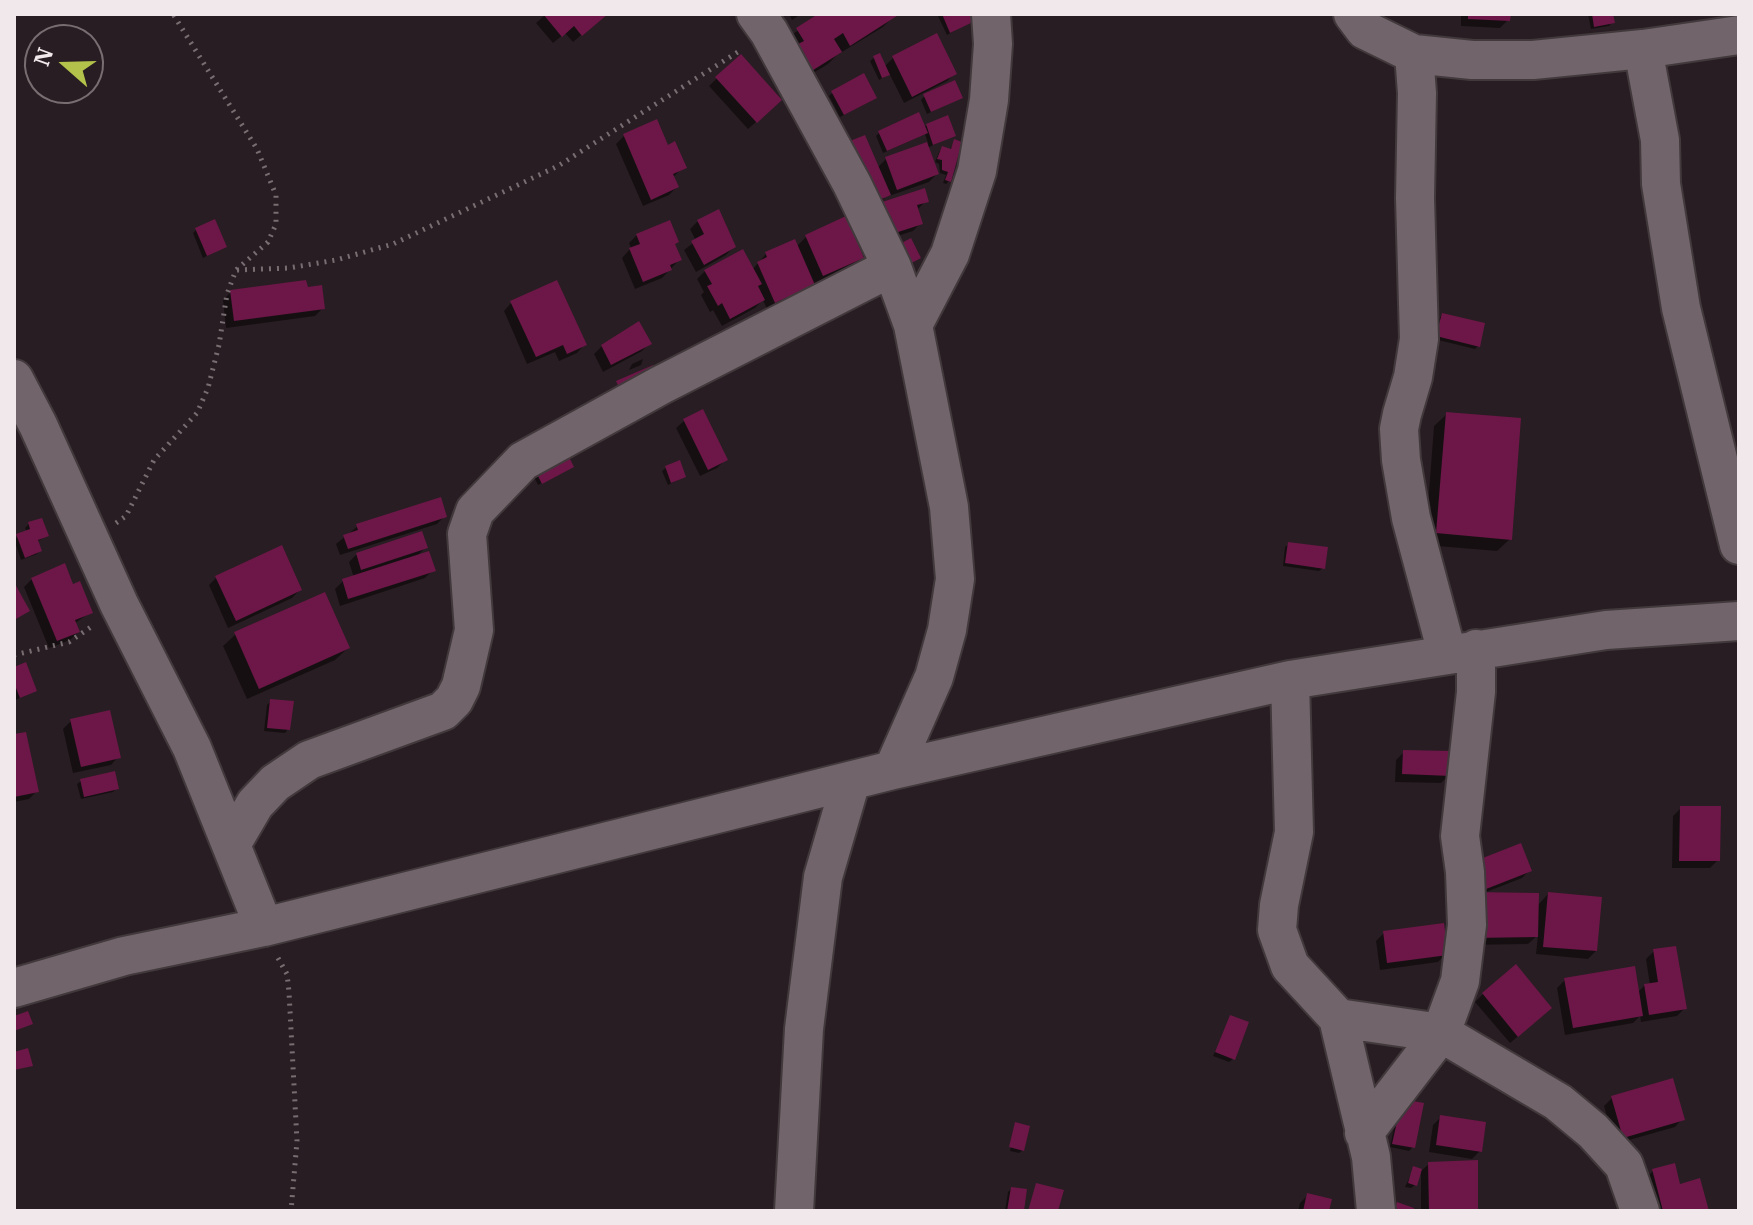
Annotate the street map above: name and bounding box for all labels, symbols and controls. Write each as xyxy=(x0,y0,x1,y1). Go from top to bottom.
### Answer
north arrow xyxy=(24,24,104,104)
text: N xyxy=(26,43,59,69)

